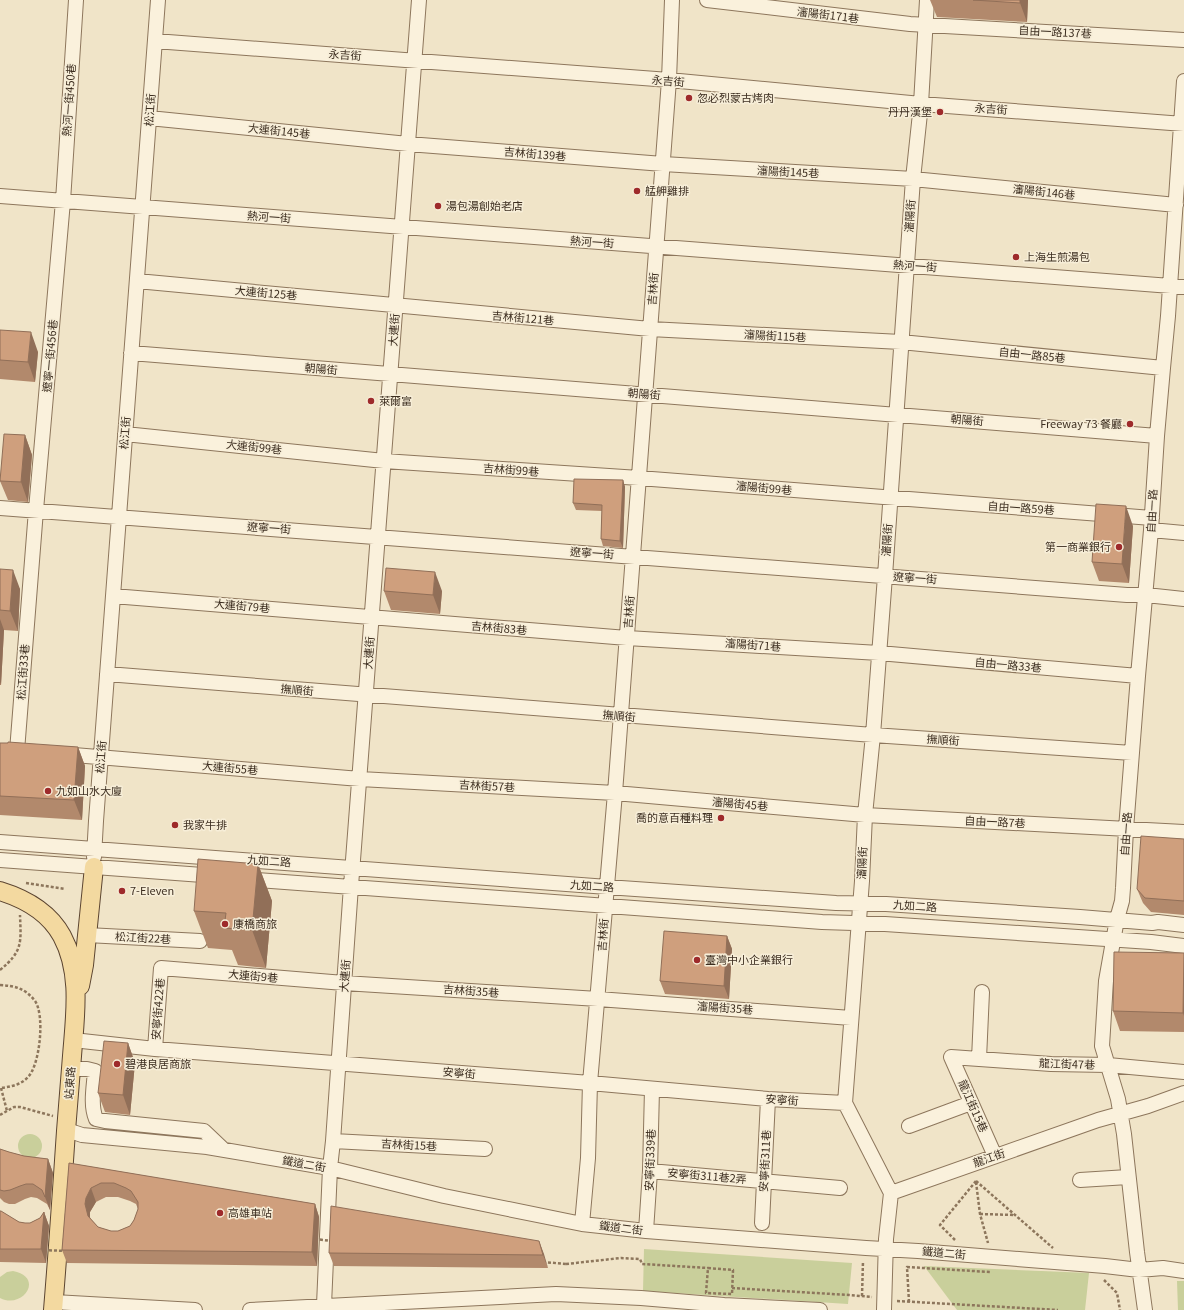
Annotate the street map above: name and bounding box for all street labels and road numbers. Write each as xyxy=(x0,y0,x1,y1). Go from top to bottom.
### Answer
street label: 瀋陽街171巷 xyxy=(796,2,860,26)
street label: 自由一路137巷 xyxy=(1018,21,1092,41)
street label: 永吉街 xyxy=(328,45,362,63)
street label: 熱河一街450巷 xyxy=(57,63,79,137)
street label: 永吉街 xyxy=(651,71,685,89)
street label: 松江街 xyxy=(140,93,158,127)
street label: 永吉街 xyxy=(974,99,1008,117)
street label: 大連街145巷 xyxy=(247,119,311,141)
street label: 吉林街139巷 xyxy=(503,142,567,164)
street label: 瀋陽街145巷 xyxy=(757,161,820,181)
street label: 瀋陽街146巷 xyxy=(1012,180,1076,202)
street label: 瀋陽街 xyxy=(900,199,918,233)
street label: 熱河一街 xyxy=(247,206,292,226)
street label: 熱河一街 xyxy=(570,231,615,251)
street label: 熱河一街 xyxy=(893,255,938,275)
street label: 吉林街 xyxy=(643,272,661,306)
street label: 大連街125巷 xyxy=(234,281,298,303)
street label: 吉林街121巷 xyxy=(491,306,555,328)
street label: 大連街 xyxy=(384,313,402,347)
street label: 遼寧一街456巷 xyxy=(38,319,60,393)
street label: 瀋陽街115巷 xyxy=(744,325,807,345)
street label: 自由一路85巷 xyxy=(998,343,1066,365)
street label: 朝陽街 xyxy=(304,359,338,377)
street label: 朝陽街 xyxy=(627,384,661,402)
street label: 朝陽街 xyxy=(950,410,984,428)
street label: 松江街 xyxy=(115,416,133,450)
street label: 大連街99巷 xyxy=(225,435,283,457)
street label: 吉林街99巷 xyxy=(482,459,540,479)
street label: 瀋陽街99巷 xyxy=(735,477,793,497)
street label: 自由一路 xyxy=(1142,489,1160,533)
street label: 自由一路59巷 xyxy=(987,497,1055,517)
street label: 遼寧一街 xyxy=(247,517,292,537)
street label: 瀋陽街 xyxy=(877,523,895,557)
street label: 遼寧一街 xyxy=(570,542,615,562)
street label: 遼寧一街 xyxy=(893,567,938,587)
street label: 大連街79巷 xyxy=(213,595,271,615)
street label: 吉林街 xyxy=(619,595,637,629)
street label: 吉林街83巷 xyxy=(470,617,528,637)
street label: 瀋陽街71巷 xyxy=(724,634,782,654)
street label: 大連街 xyxy=(359,636,377,670)
street label: 松江街33巷 xyxy=(12,643,32,701)
street label: 自由一路33巷 xyxy=(974,653,1042,675)
street label: 撫順街 xyxy=(280,680,314,698)
street label: 撫順街 xyxy=(602,706,636,724)
street label: 撫順街 xyxy=(926,730,960,748)
street label: 松江街 xyxy=(91,740,109,774)
street label: 大連街55巷 xyxy=(201,757,259,777)
street label: 吉林街57巷 xyxy=(459,776,516,794)
street label: 瀋陽街45巷 xyxy=(711,793,769,813)
street label: 自由一路7巷 xyxy=(964,811,1026,831)
street label: 自由一路 xyxy=(1115,811,1135,856)
street label: 瀋陽街 xyxy=(852,846,870,880)
street label: 九如二路 xyxy=(247,850,292,870)
street label: 九如二路 xyxy=(570,875,615,895)
street label: 九如二路 xyxy=(893,895,938,915)
street label: 吉林街 xyxy=(593,918,611,952)
street label: 松江街22巷 xyxy=(115,928,172,946)
street label: 大連街 xyxy=(335,959,353,993)
street label: 大連街9巷 xyxy=(227,965,279,985)
street label: 安寧街422巷 xyxy=(147,977,167,1041)
street label: 吉林街35巷 xyxy=(442,980,500,1000)
street label: 瀋陽街35巷 xyxy=(696,997,754,1017)
street label: 龍江街47巷 xyxy=(1039,1054,1095,1072)
street label: 安寧街 xyxy=(442,1063,476,1081)
street label: 站東路 xyxy=(60,1066,78,1100)
street label: 龍江街15巷 xyxy=(955,1077,993,1135)
street label: 安寧街 xyxy=(765,1090,799,1108)
street label: 安寧街339巷 xyxy=(640,1129,658,1191)
street label: 安寧街311巷 xyxy=(754,1129,774,1192)
street label: 吉林街15巷 xyxy=(381,1135,438,1153)
street label: 龍江街 xyxy=(970,1144,1007,1170)
street label: 鐵道二街 xyxy=(281,1151,327,1175)
street label: 安寧街311巷2弄 xyxy=(667,1164,747,1186)
street label: 鐵道二街 xyxy=(598,1216,644,1238)
street label: 鐵道二街 xyxy=(921,1242,967,1262)

